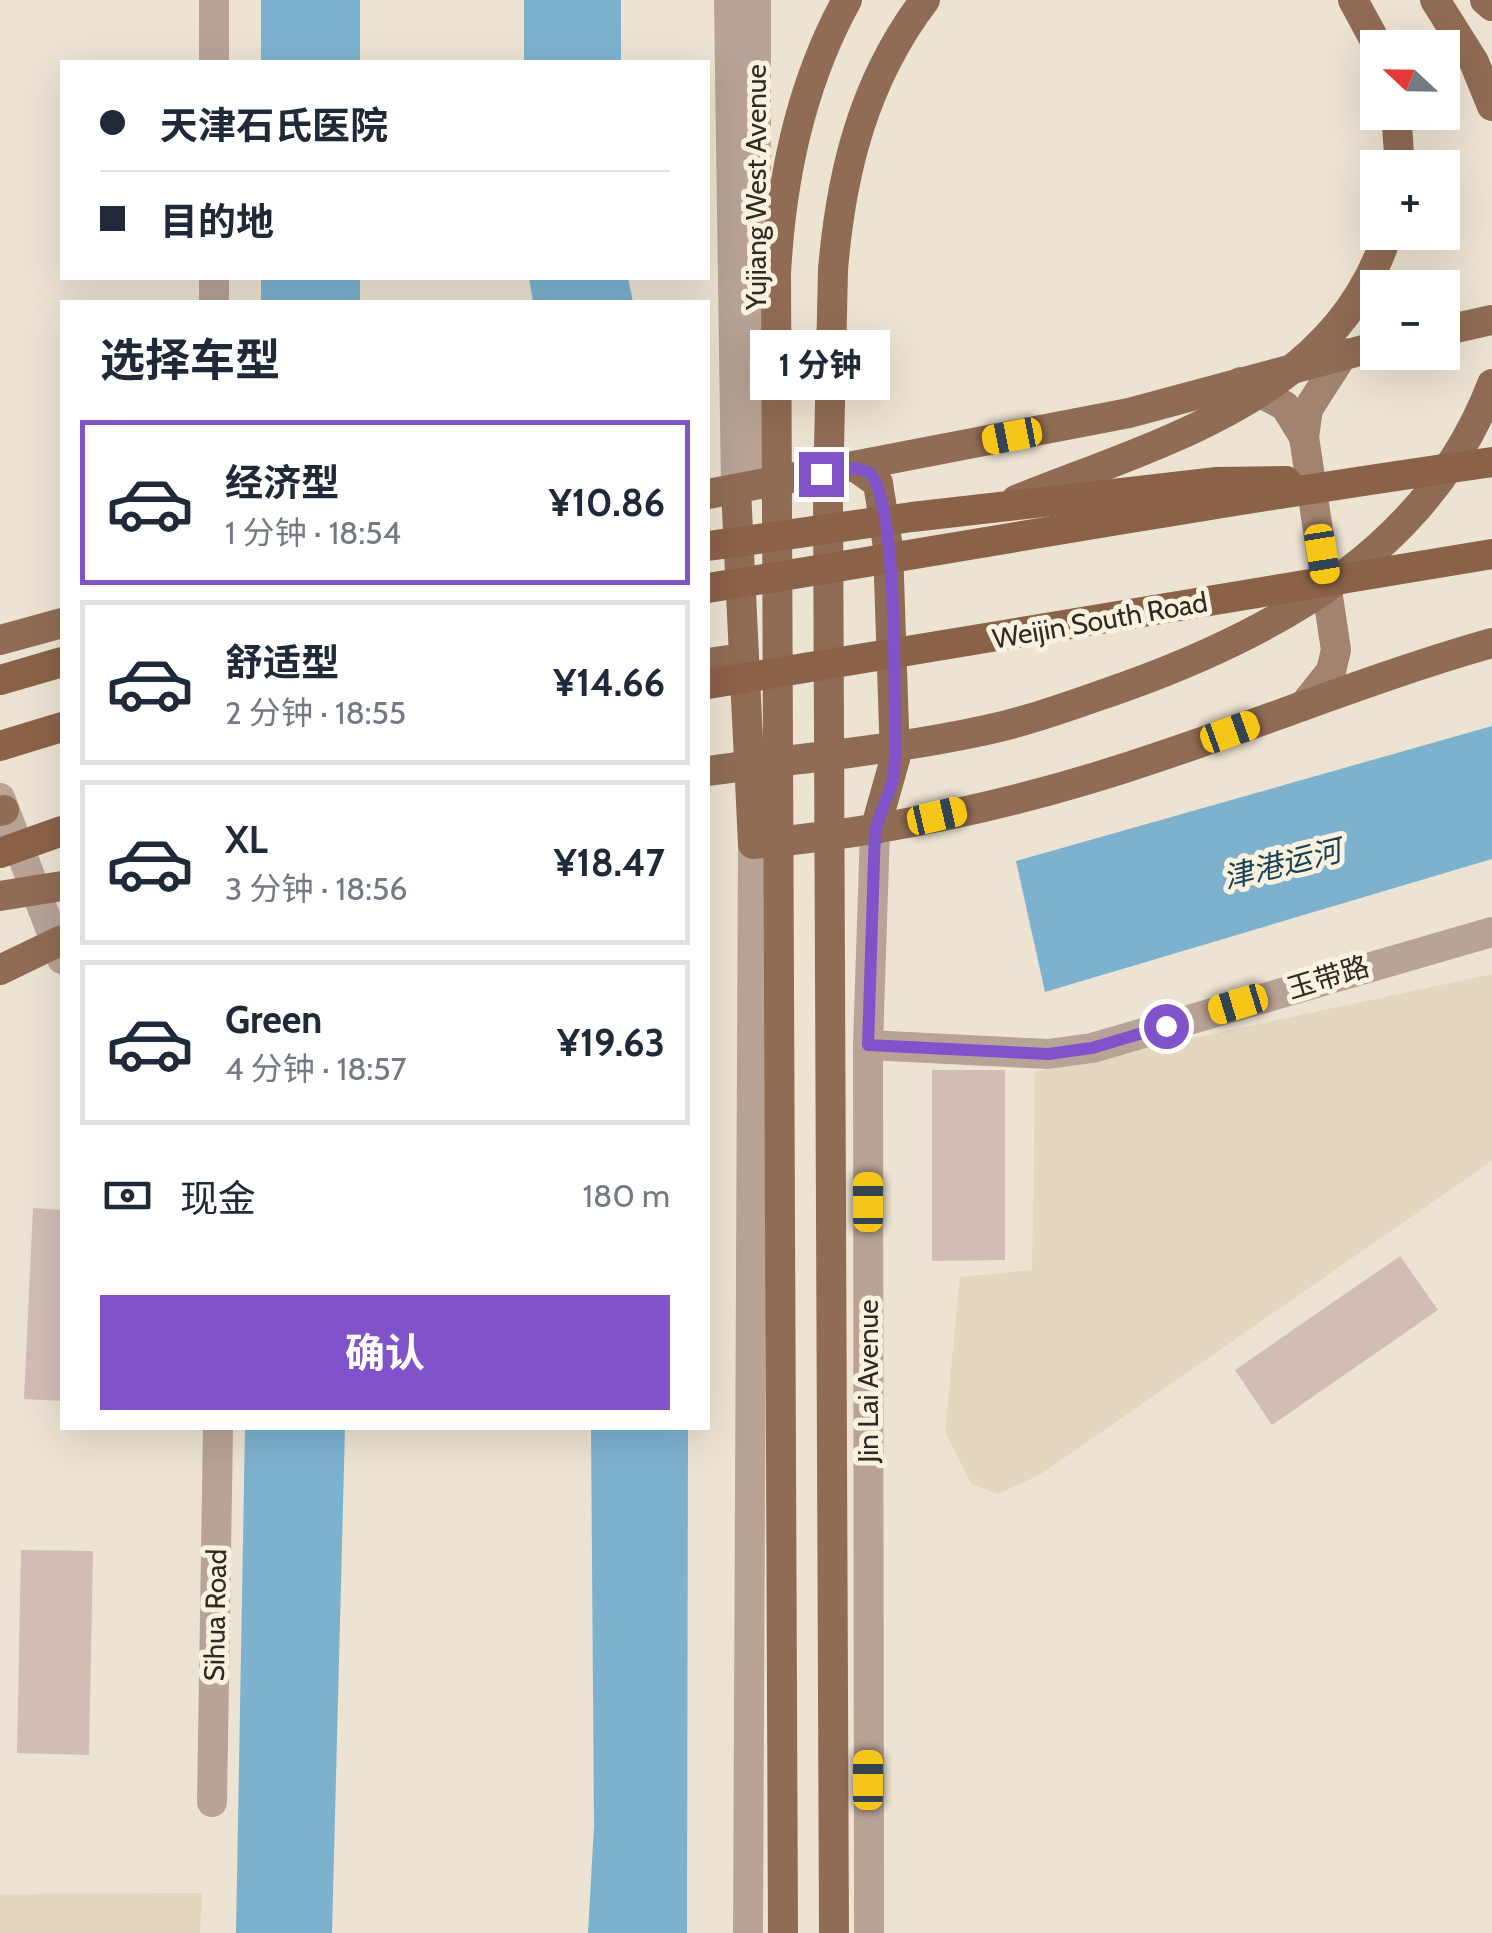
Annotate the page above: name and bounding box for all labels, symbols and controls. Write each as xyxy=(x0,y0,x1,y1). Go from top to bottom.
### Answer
north arrow xyxy=(1360,30,1460,130)
map controls xyxy=(1360,30,1460,370)
street label: Yujiang West Avenue xyxy=(739,64,773,311)
text: 天津石氏医院 xyxy=(160,102,388,149)
button: + xyxy=(1360,150,1460,250)
text: 目的地 xyxy=(160,198,274,245)
button: − xyxy=(1360,270,1460,370)
callout: 1 分钟 xyxy=(751,329,891,399)
text: 选择车型 xyxy=(100,333,280,387)
text: 1 分钟 xyxy=(778,345,862,384)
car xyxy=(980,416,1044,456)
route end xyxy=(799,452,844,497)
icon: car xyxy=(105,458,195,548)
text: 经济型 xyxy=(225,459,339,506)
text: ¥10.86 xyxy=(549,479,665,526)
text: 1 分钟 · 18:54 xyxy=(225,513,401,552)
car xyxy=(1302,522,1342,586)
street label: Weijin South Road xyxy=(990,584,1210,656)
icon: car xyxy=(105,638,195,728)
text: 舒适型 xyxy=(225,639,339,686)
text: ¥14.66 xyxy=(553,659,665,706)
text: 2 分钟 · 18:55 xyxy=(225,693,406,732)
car xyxy=(1197,708,1263,756)
car xyxy=(904,795,970,837)
text: XL xyxy=(225,816,268,863)
icon: car xyxy=(105,818,195,908)
water label: 津港运河 xyxy=(1219,830,1350,896)
text: ¥18.47 xyxy=(554,839,665,886)
text: 3 分钟 · 18:56 xyxy=(225,869,408,908)
street label: 玉带路 xyxy=(1283,948,1373,1006)
car xyxy=(1205,981,1271,1027)
text: Green xyxy=(225,996,322,1043)
icon: car xyxy=(105,998,195,1088)
route start xyxy=(1144,1004,1189,1049)
text: ¥19.63 xyxy=(557,1019,665,1066)
text: 4 分钟 · 18:57 xyxy=(225,1049,407,1088)
icon: cash xyxy=(100,1168,155,1223)
car xyxy=(853,1172,883,1232)
text: 现金 xyxy=(180,1175,256,1222)
text: 180 m xyxy=(583,1176,670,1215)
button: 确认 xyxy=(100,1295,670,1410)
street label: Jin Lai Avenue xyxy=(851,1299,885,1464)
street label: Sihua Road xyxy=(197,1548,233,1682)
car xyxy=(853,1750,883,1810)

